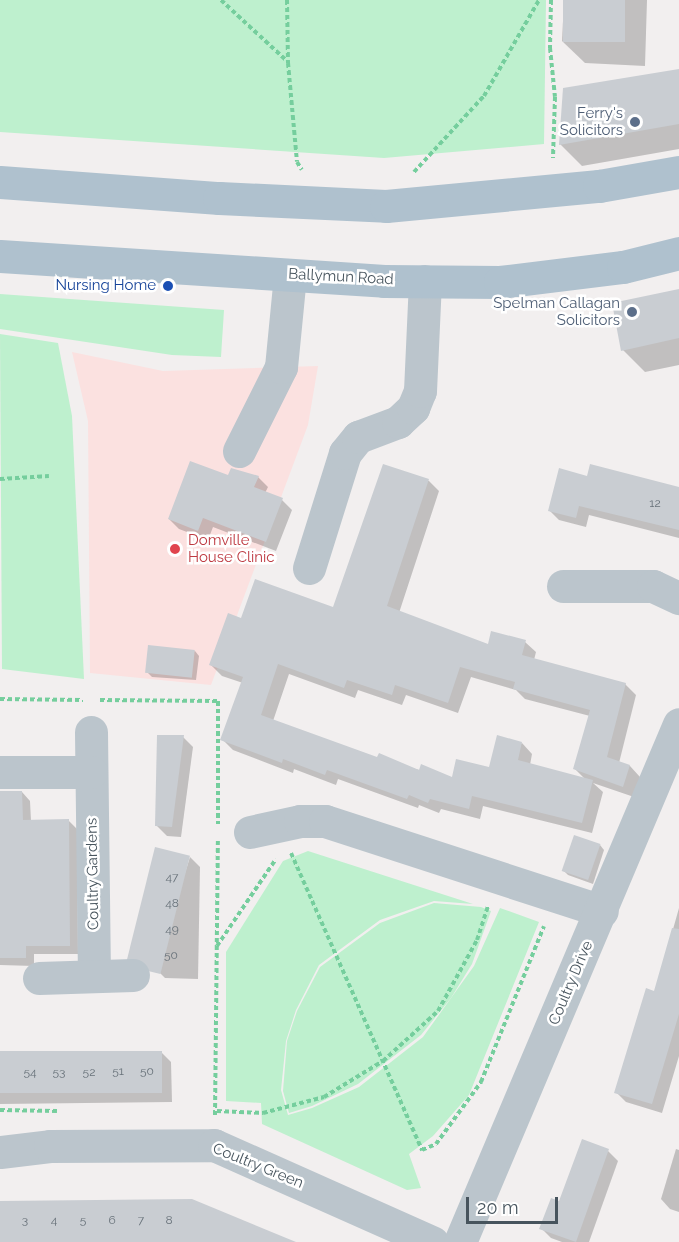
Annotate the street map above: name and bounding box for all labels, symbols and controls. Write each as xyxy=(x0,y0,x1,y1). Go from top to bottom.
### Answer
place label: Ferry's Solicitors xyxy=(560,104,623,139)
marker: Ferry's Solicitors xyxy=(628,115,642,129)
street label: Ballymun Road xyxy=(288,265,394,289)
place label: Nursing Home xyxy=(55,277,156,295)
marker: Nursing Home xyxy=(161,279,175,293)
place label: Spelman Callagan Solicitors xyxy=(493,294,620,329)
marker: Spelman Callagan Solicitors xyxy=(625,305,639,319)
house number: 12 xyxy=(649,497,661,511)
place label: Domville House Clinic xyxy=(188,531,275,566)
marker: Domville House Clinic xyxy=(166,540,184,558)
street label: Coultry Gardens xyxy=(83,818,103,930)
house number: 47 xyxy=(166,871,178,885)
house number: 48 xyxy=(165,897,179,911)
house number: 49 xyxy=(165,923,179,937)
street label: Coultry Drive xyxy=(545,938,597,1028)
house number: 50 xyxy=(164,949,178,963)
house number: 51 xyxy=(112,1065,124,1079)
house number: 50 xyxy=(140,1065,154,1079)
house number: 54 xyxy=(23,1066,37,1080)
house number: 53 xyxy=(53,1066,65,1080)
house number: 52 xyxy=(83,1066,95,1080)
street label: Coultry Green xyxy=(210,1140,306,1192)
scale bar xyxy=(469,1185,560,1223)
text: 20 m xyxy=(477,1197,519,1218)
house number: 3 xyxy=(22,1214,28,1228)
house number: 4 xyxy=(51,1214,57,1228)
house number: 5 xyxy=(80,1214,86,1228)
house number: 6 xyxy=(108,1214,116,1228)
house number: 7 xyxy=(138,1214,144,1228)
house number: 8 xyxy=(165,1214,173,1228)

